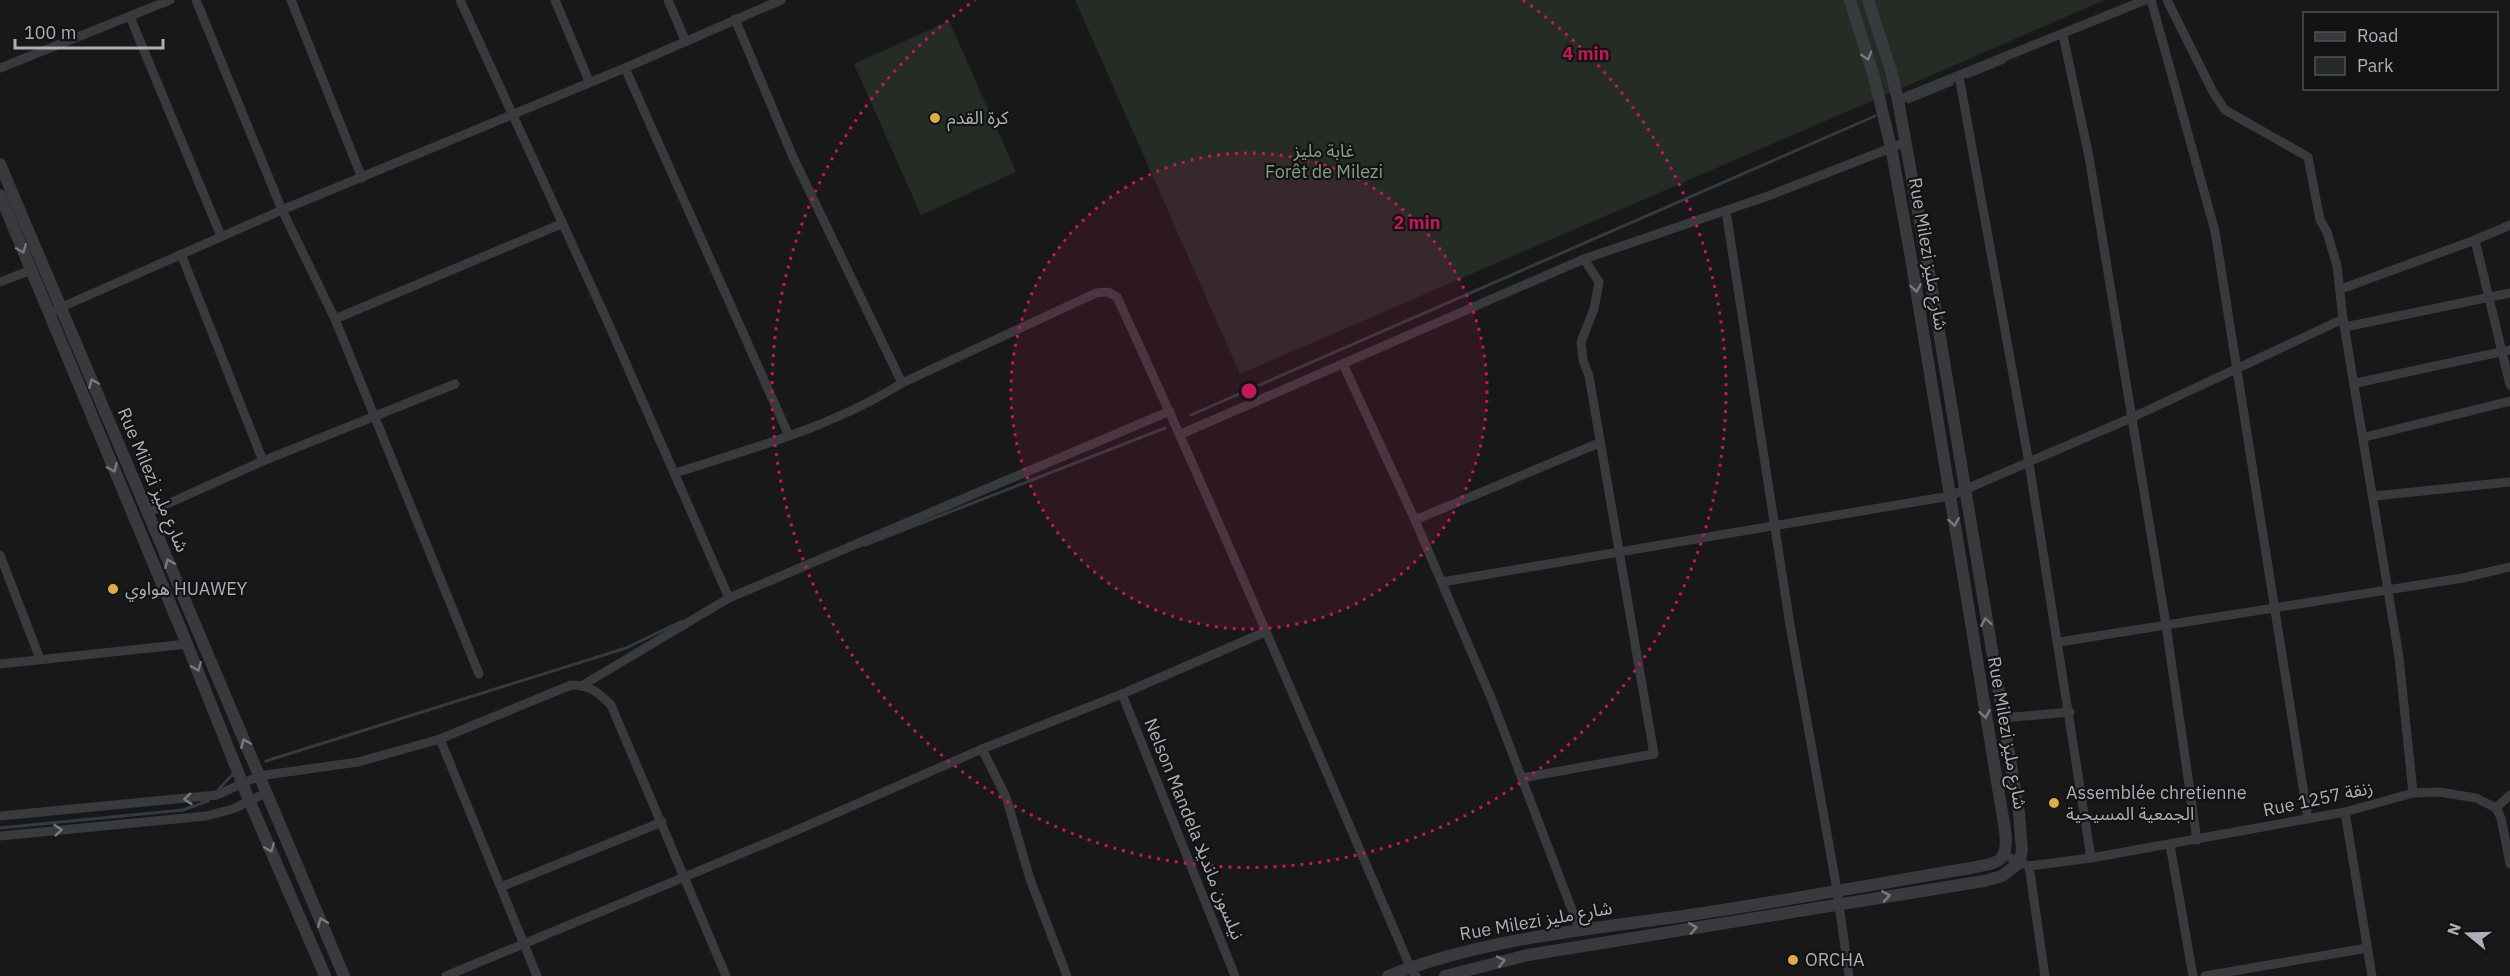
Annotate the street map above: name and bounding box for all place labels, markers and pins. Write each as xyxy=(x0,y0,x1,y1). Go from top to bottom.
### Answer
place label: كرة القدم xyxy=(947,106,1009,132)
marker: كرة القدم xyxy=(928,111,942,125)
centre of rings xyxy=(1239,381,1259,401)
place label: هواوي HUAWEY xyxy=(125,577,247,602)
marker: هواوي HUAWEY xyxy=(106,582,120,596)
place label: Assemblée chretienne الجمعية المسيحية xyxy=(2066,781,2247,825)
marker: Assemblée chretienne الجمعية المسيحية xyxy=(2047,796,2061,810)
place label: ORCHA xyxy=(1805,948,1865,971)
marker: ORCHA xyxy=(1786,953,1800,967)

